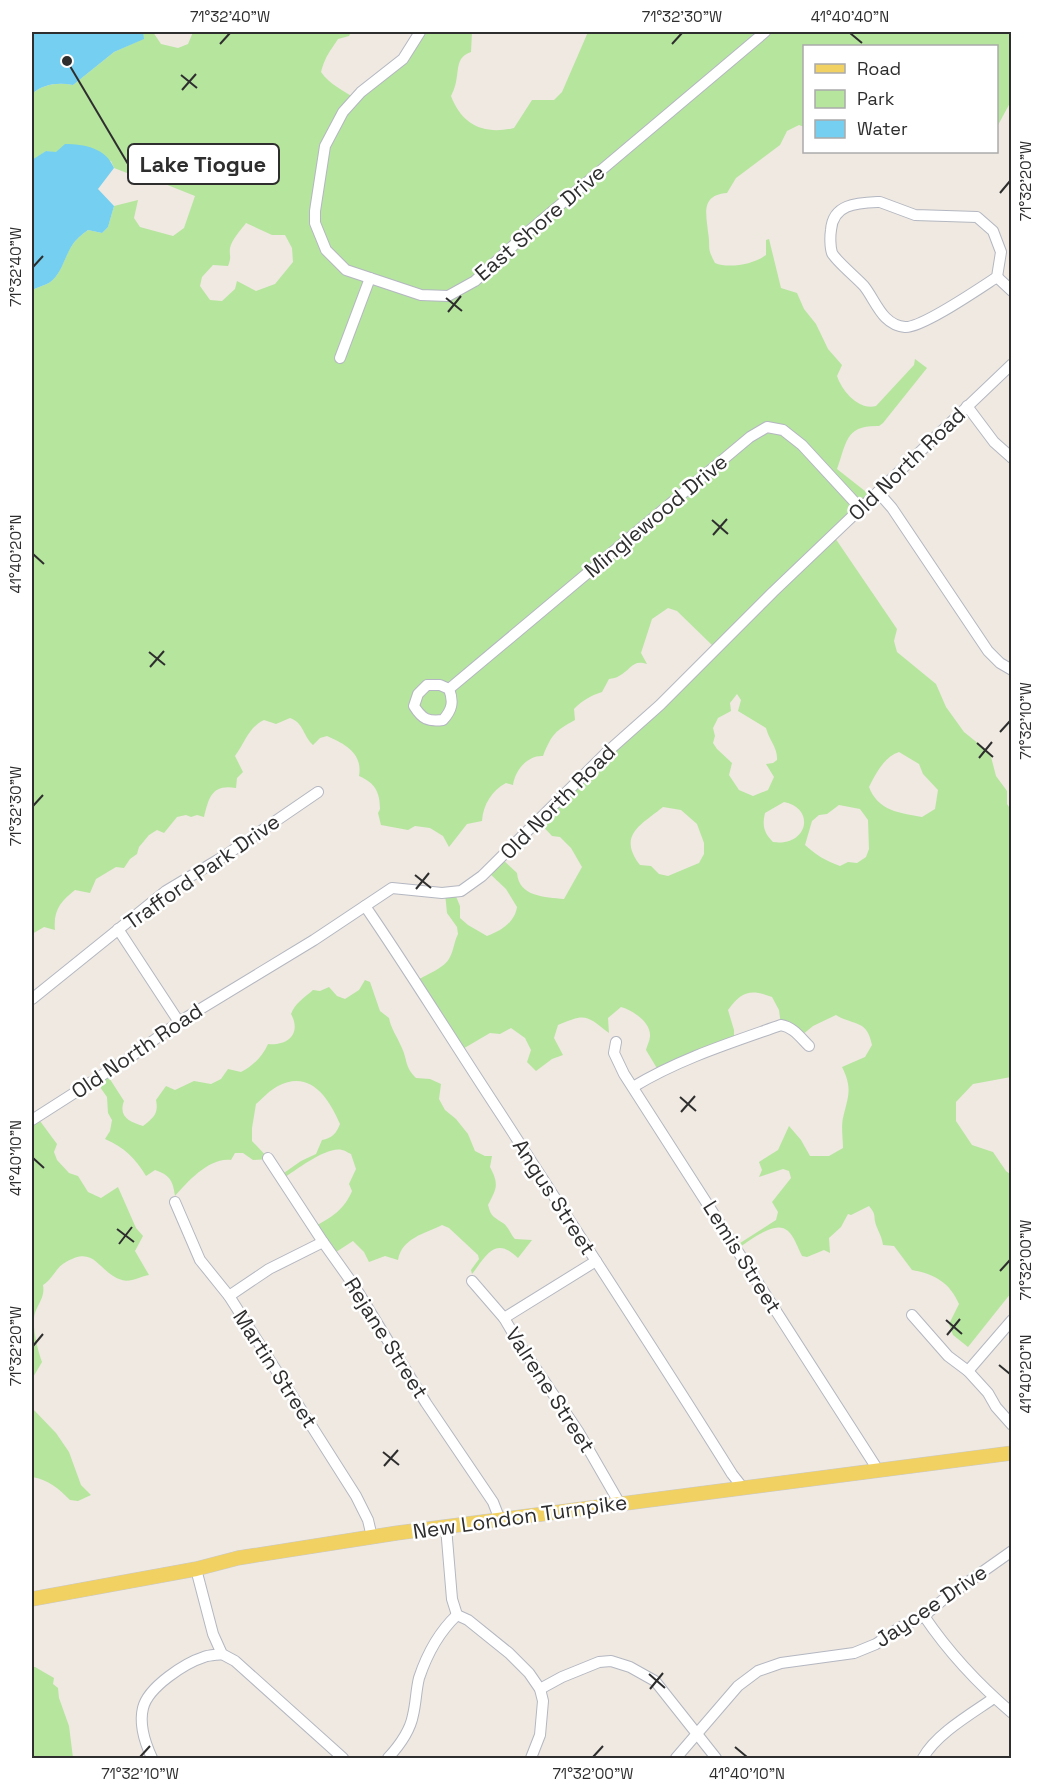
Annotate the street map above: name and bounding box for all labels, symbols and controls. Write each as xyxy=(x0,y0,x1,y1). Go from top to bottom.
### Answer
text: 71°32'40"W xyxy=(190,7,270,26)
text: 71°32'30"W xyxy=(642,7,722,26)
text: 41°40'40"N xyxy=(811,7,889,26)
legend xyxy=(803,45,998,153)
text: Road xyxy=(857,57,901,80)
text: Park xyxy=(857,87,895,110)
text: Water xyxy=(857,117,908,140)
text: 71°32'20"W xyxy=(1016,141,1035,221)
callout: Lake Tiogue xyxy=(128,144,279,184)
text: Lake Tiogue xyxy=(140,150,266,178)
street label: East Shore Drive xyxy=(469,159,610,287)
text: 71°32'40"W xyxy=(6,227,25,307)
street label: Old North Road xyxy=(842,401,971,526)
street label: Minglewood Drive xyxy=(578,448,733,583)
text: 41°40'20"N xyxy=(6,515,25,593)
text: 71°32'10"W xyxy=(1016,682,1035,760)
street label: Old North Road xyxy=(494,738,621,865)
text: 71°32'30"W xyxy=(6,766,25,846)
street label: Trafford Park Drive xyxy=(119,808,285,935)
street label: Old North Road xyxy=(66,997,207,1104)
text: 41°40'10"N xyxy=(6,1120,25,1196)
street label: Angus Street xyxy=(507,1134,602,1260)
street label: Lemis Street xyxy=(697,1195,788,1318)
text: 71°32'00"W xyxy=(1016,1220,1035,1300)
street label: Rejane Street xyxy=(338,1272,434,1403)
street label: Martin Street xyxy=(227,1305,324,1433)
text: 71°32'20"W xyxy=(6,1306,25,1386)
street label: Valrene Street xyxy=(500,1322,601,1458)
text: 41°40'20"N xyxy=(1016,1335,1035,1413)
street label: New London Turnpike xyxy=(411,1488,629,1545)
street label: Jaycee Drive xyxy=(869,1558,992,1653)
text: 71°32'10"W xyxy=(101,1764,179,1783)
text: 71°32'00"W xyxy=(553,1764,633,1783)
text: 41°40'10"N xyxy=(709,1764,785,1783)

